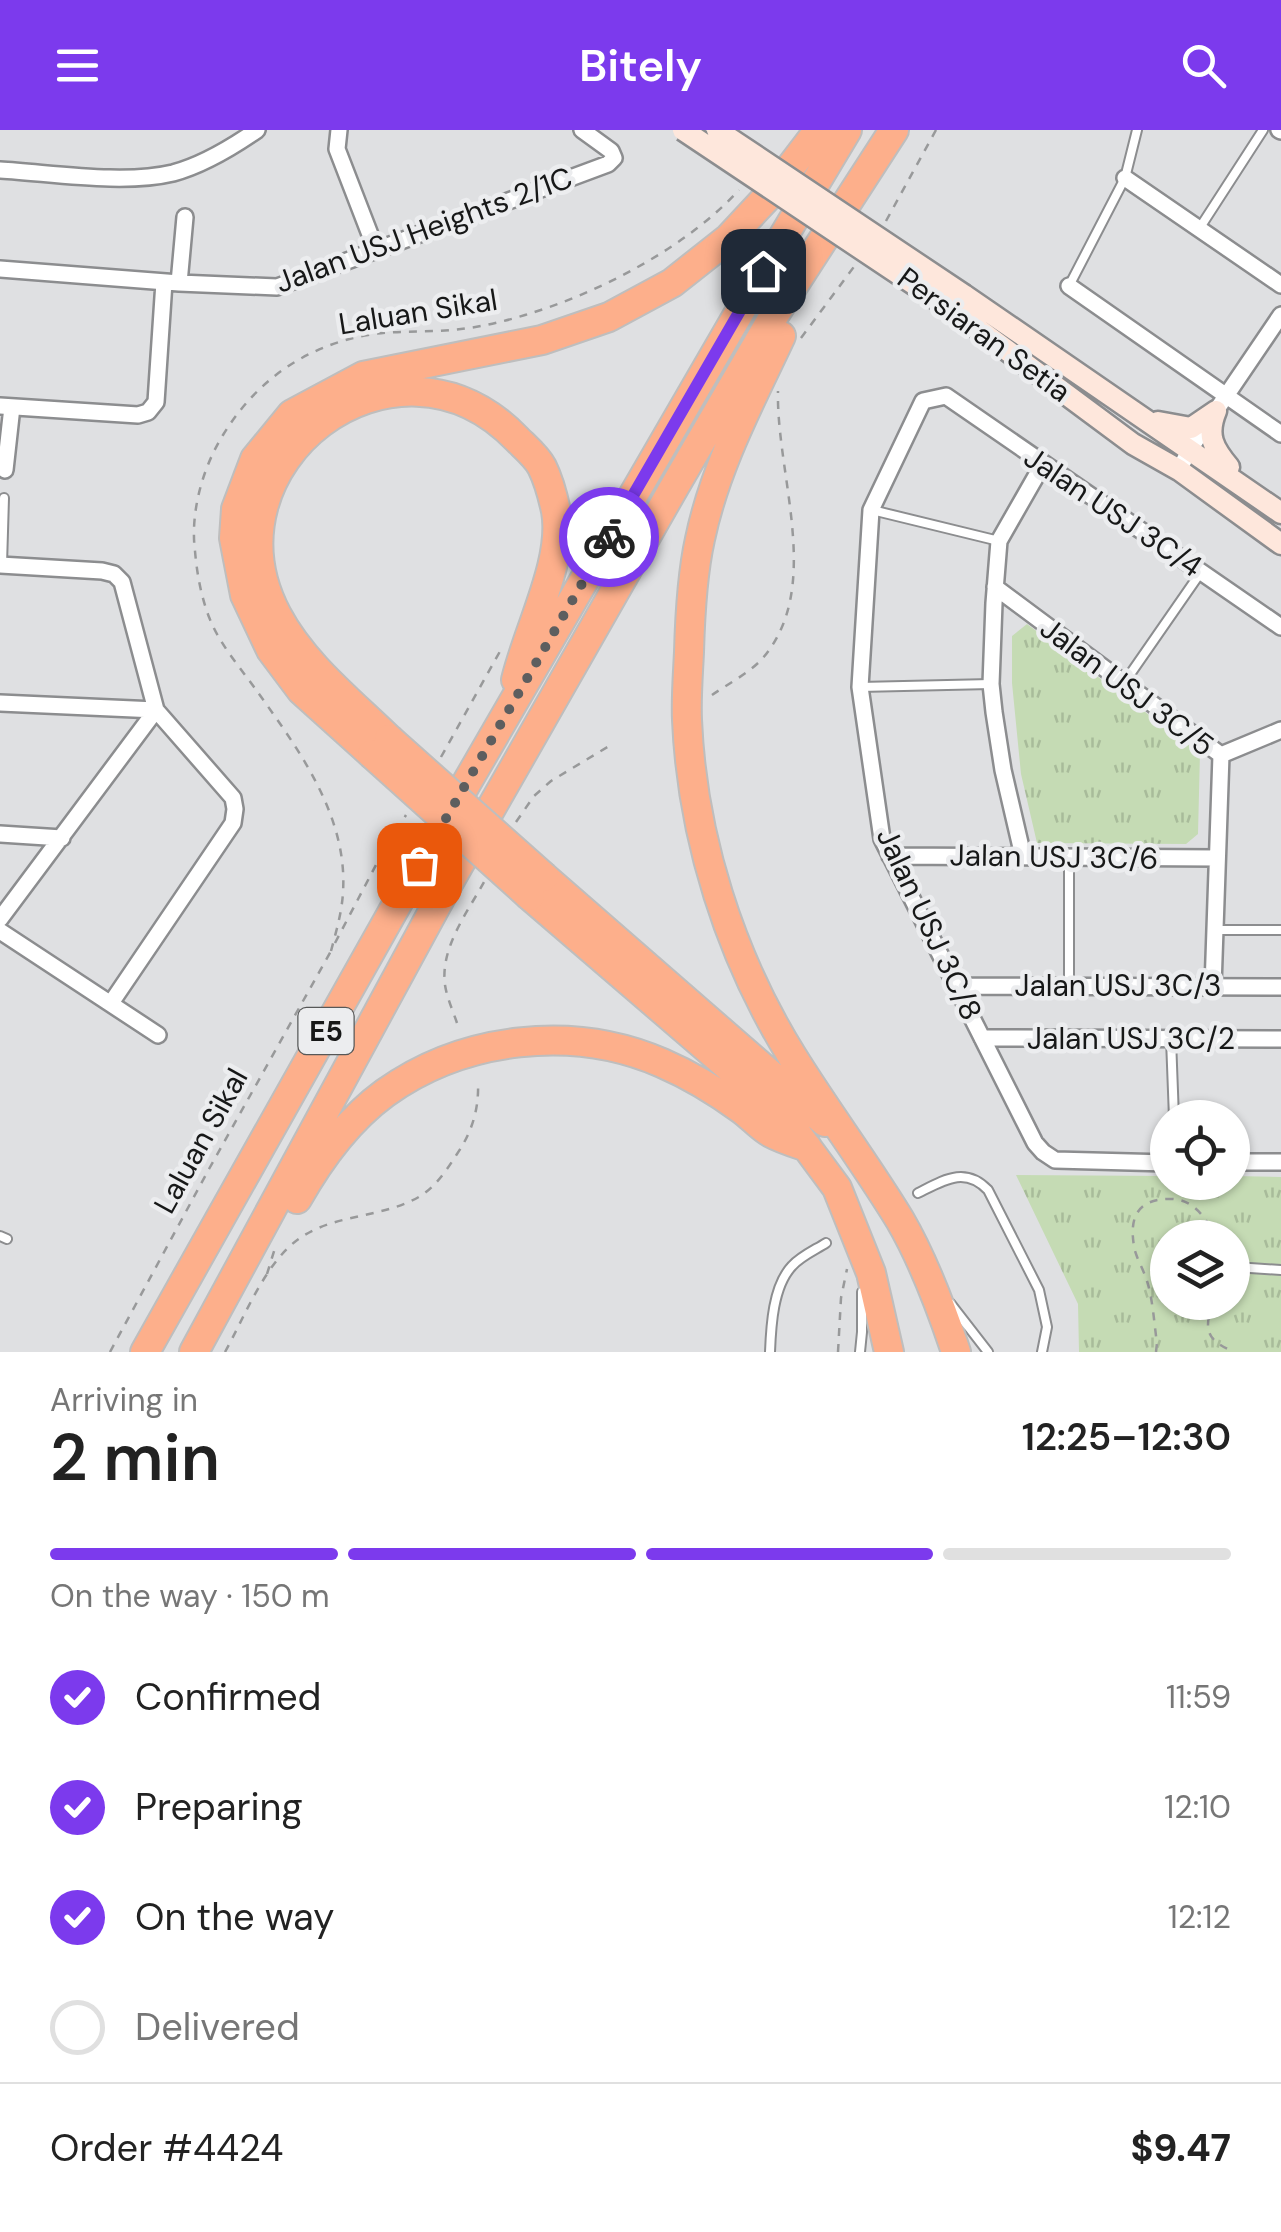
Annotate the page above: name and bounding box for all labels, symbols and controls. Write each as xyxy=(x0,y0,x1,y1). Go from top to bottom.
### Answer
text: Bitely xyxy=(579,36,702,95)
icon: menu xyxy=(50,38,105,93)
icon: search xyxy=(1176,38,1231,93)
street label: Jalan USJ Heights 2/1C xyxy=(270,158,578,301)
pin xyxy=(721,229,806,314)
icon: home xyxy=(736,244,791,299)
street label: Persiaran Setia xyxy=(890,259,1079,411)
street label: Laluan Sikal xyxy=(336,280,500,343)
street label: Jalan USJ 3C/4 xyxy=(1017,438,1210,586)
courier xyxy=(559,487,659,587)
icon: bike xyxy=(582,510,637,565)
street label: Jalan USJ 3C/5 xyxy=(1032,608,1222,765)
street label: Jalan USJ 3C/8 xyxy=(868,821,991,1026)
pin xyxy=(377,823,462,908)
street label: Jalan USJ 3C/6 xyxy=(949,835,1159,878)
icon: bag xyxy=(392,838,447,893)
street label: Jalan USJ 3C/3 xyxy=(1014,966,1222,1005)
road number: E5 xyxy=(298,1008,354,1054)
street label: Jalan USJ 3C/2 xyxy=(1027,1019,1235,1058)
street label: Laluan Sikal xyxy=(145,1061,256,1220)
map controls xyxy=(1150,1100,1250,1320)
button: locate xyxy=(1150,1100,1250,1200)
button: layers xyxy=(1150,1220,1250,1320)
text: Arriving in xyxy=(50,1379,198,1421)
text: 12:25–12:30 xyxy=(1022,1412,1231,1462)
text: 2 min xyxy=(50,1416,220,1500)
text: On the way · 150 m xyxy=(50,1575,330,1617)
icon: check xyxy=(50,1670,105,1725)
text: Confirmed xyxy=(135,1672,321,1722)
text: 11:59 xyxy=(1166,1676,1231,1718)
icon: check xyxy=(50,1780,105,1835)
text: Preparing xyxy=(135,1782,303,1832)
text: 12:10 xyxy=(1164,1786,1231,1828)
icon: check xyxy=(50,1890,105,1945)
text: On the way xyxy=(135,1892,334,1942)
text: 12:12 xyxy=(1168,1896,1231,1938)
text: Delivered xyxy=(135,2002,300,2052)
text: Order #4424 xyxy=(50,2123,283,2173)
text: $9.47 xyxy=(1130,2123,1231,2173)

